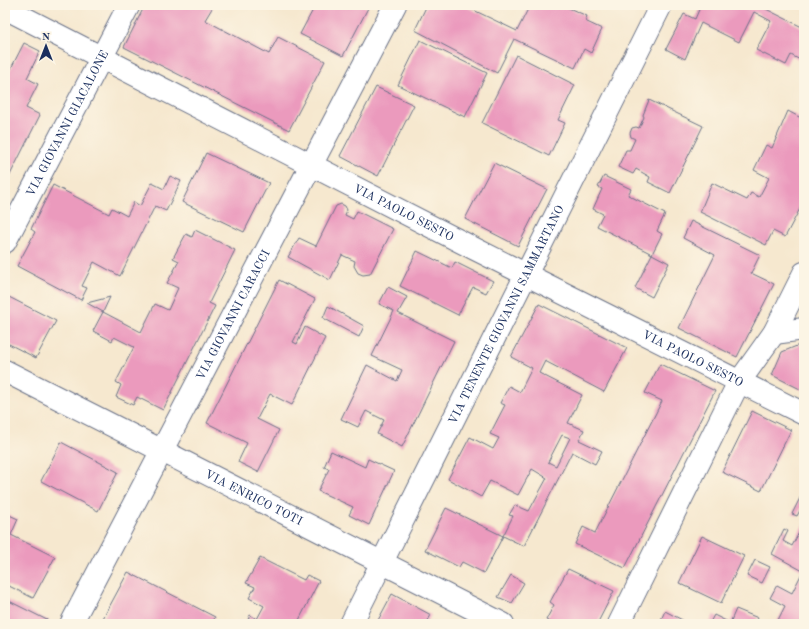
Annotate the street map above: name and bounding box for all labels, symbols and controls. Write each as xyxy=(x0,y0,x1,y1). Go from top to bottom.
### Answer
north arrow xyxy=(26,26,66,66)
text: N xyxy=(42,32,51,43)
street label: VIA GIOVANNI GIACALONE xyxy=(25,49,111,199)
street label: VIA PAOLO SESTO xyxy=(351,183,455,244)
street label: VIA TENENTE GIOVANNI SAMMARTANO xyxy=(447,204,567,427)
street label: VIA GIOVANNI CARACCI xyxy=(195,248,273,382)
street label: VIA PAOLO SESTO xyxy=(640,329,745,389)
street label: VIA ENRICO TOTI xyxy=(203,469,304,528)

